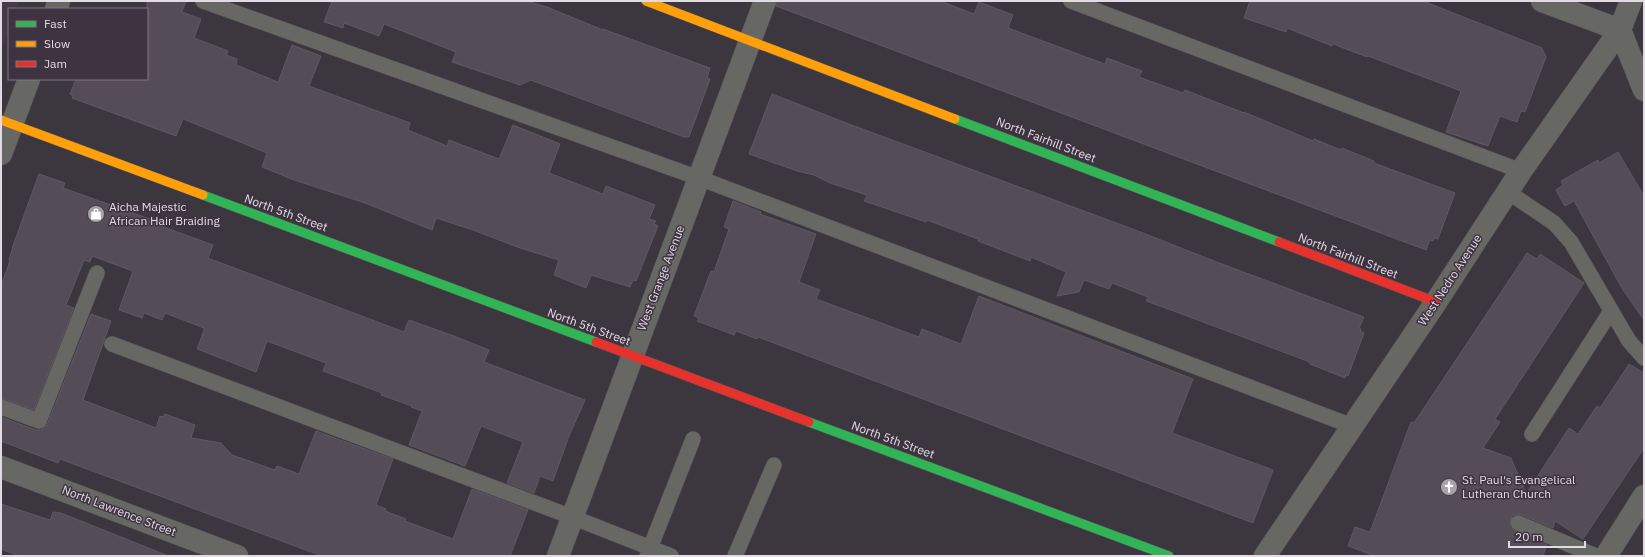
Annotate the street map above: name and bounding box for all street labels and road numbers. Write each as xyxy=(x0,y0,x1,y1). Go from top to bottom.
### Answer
street label: North Fairhill Street xyxy=(994,114,1098,165)
street label: North 5th Street xyxy=(242,191,330,235)
street label: West Grange Avenue xyxy=(634,223,688,333)
street label: North Fairhill Street xyxy=(1296,230,1400,281)
street label: West Nedro Avenue xyxy=(1414,231,1485,328)
street label: North 5th Street xyxy=(545,305,633,349)
street label: North 5th Street xyxy=(849,418,937,462)
street label: North Lawrence Street xyxy=(60,482,178,539)

